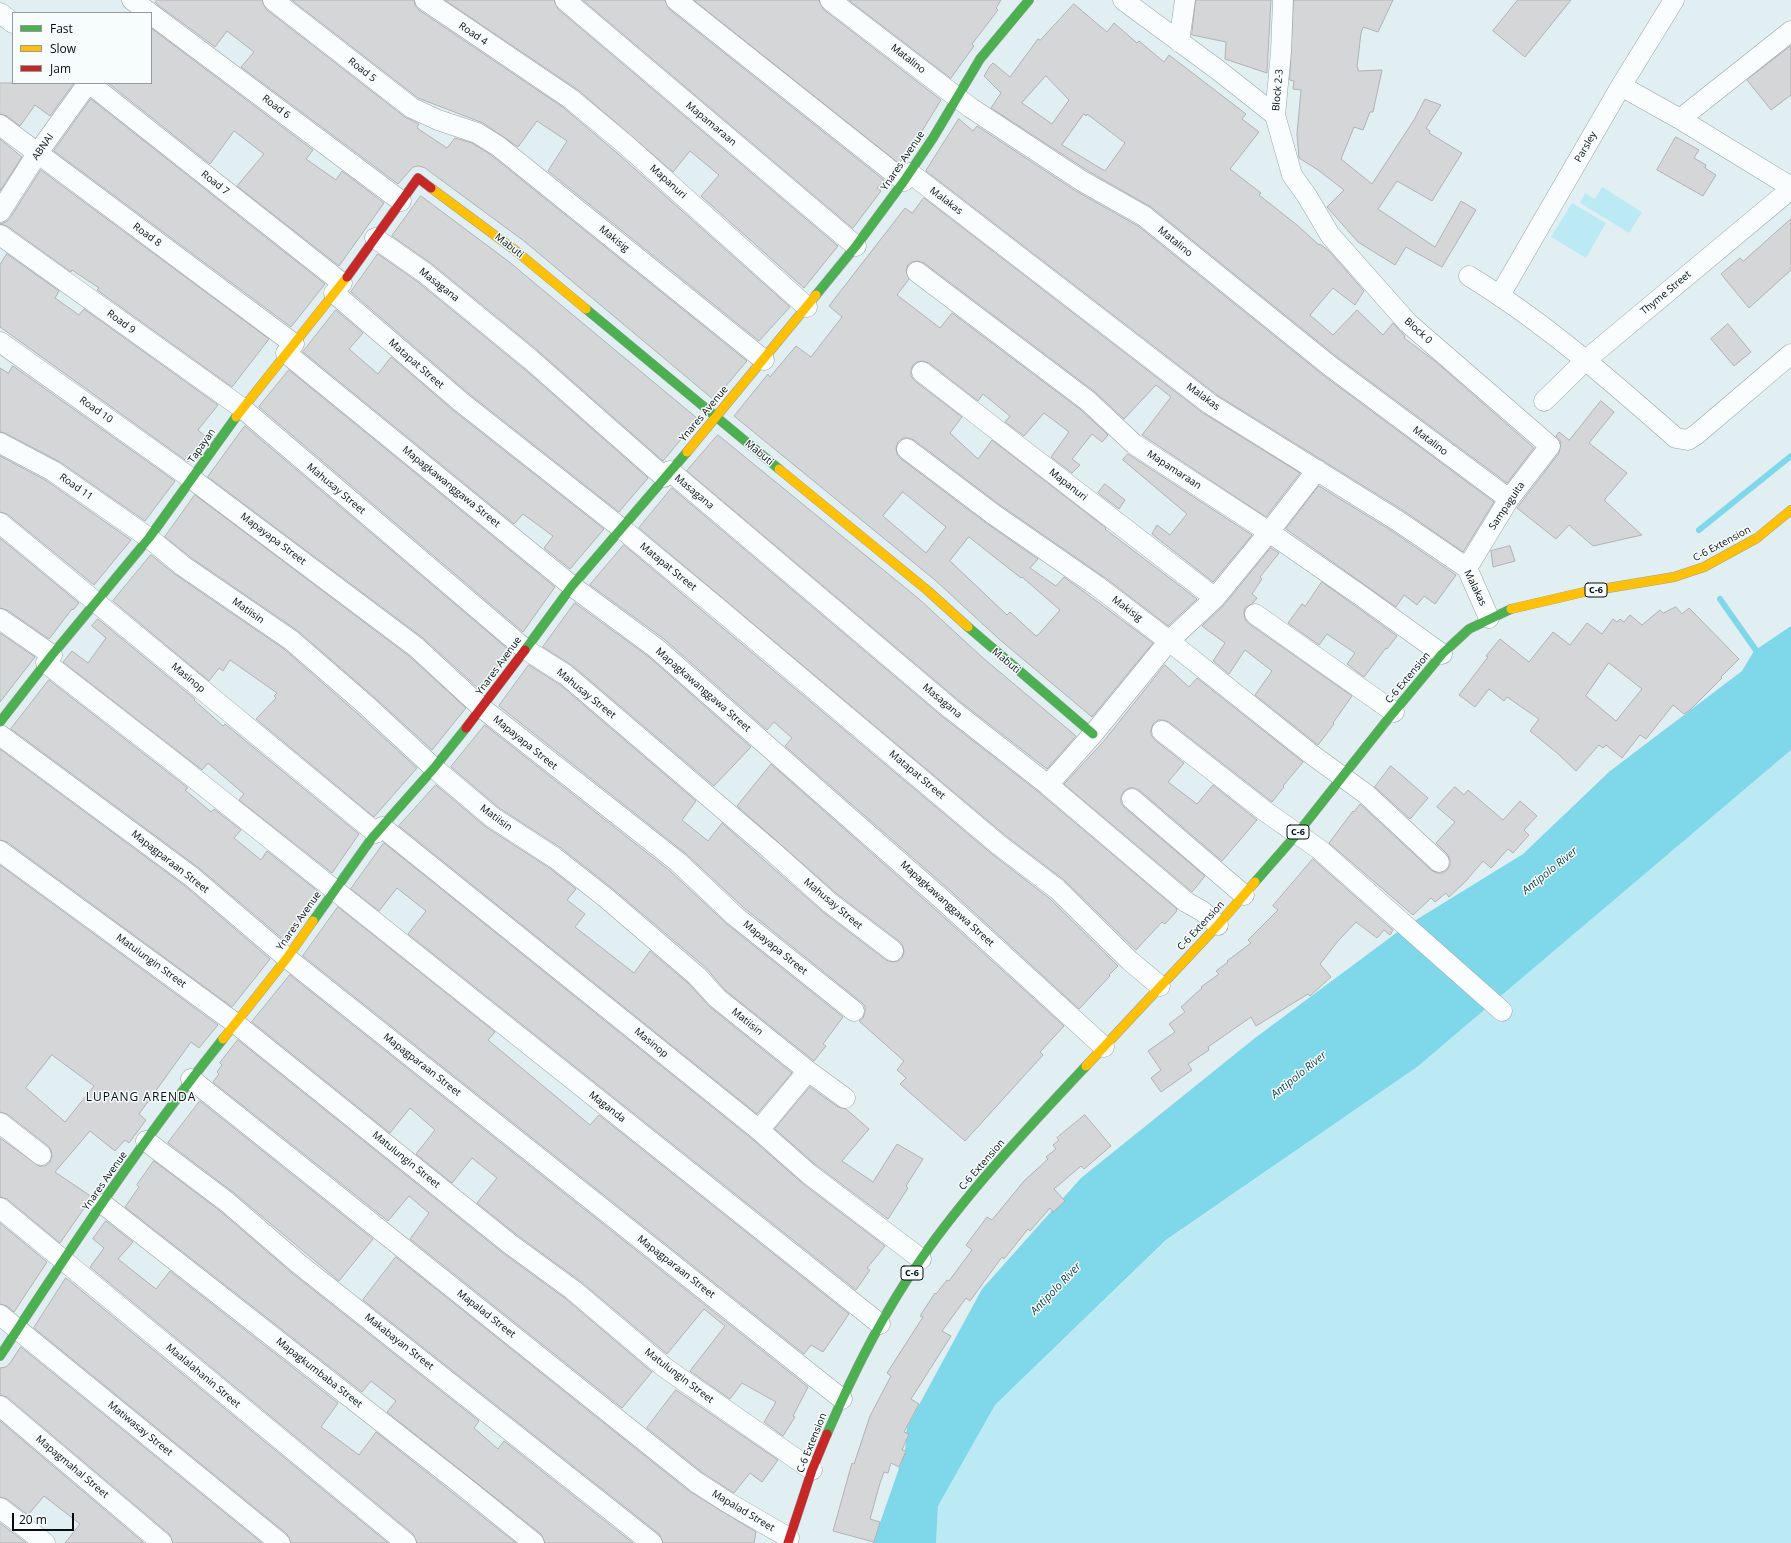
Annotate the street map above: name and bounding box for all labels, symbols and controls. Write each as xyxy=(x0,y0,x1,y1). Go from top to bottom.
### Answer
legend xyxy=(12,12,152,84)
text: Fast xyxy=(50,20,73,37)
street label: Road 4 xyxy=(456,20,490,48)
text: Slow xyxy=(50,40,76,57)
street label: Matalino xyxy=(888,42,928,76)
street label: Road 5 xyxy=(346,55,378,85)
text: Jam xyxy=(50,60,71,77)
street label: Block 2-3 xyxy=(1270,68,1286,112)
street label: Road 6 xyxy=(260,93,292,121)
street label: Mapamaraan xyxy=(683,99,739,149)
street label: Ynares Avenue xyxy=(879,129,927,193)
street label: Parsley xyxy=(1572,129,1600,165)
street label: ABNAI xyxy=(30,132,56,162)
street label: Mapanuri xyxy=(647,162,689,202)
street label: Road 7 xyxy=(199,168,231,198)
street label: Malakas xyxy=(927,185,965,217)
street label: Road 8 xyxy=(130,221,164,249)
street label: Makisig xyxy=(597,223,631,255)
street label: Matalino xyxy=(1155,224,1195,260)
street label: Mabuti xyxy=(492,231,526,261)
street label: Masagana xyxy=(417,266,461,304)
street label: Thyme Street xyxy=(1638,268,1694,318)
street label: Road 9 xyxy=(104,308,138,336)
street label: Block 0 xyxy=(1402,315,1434,347)
street label: Matapat Street xyxy=(386,337,446,391)
street label: Malakas xyxy=(1184,381,1222,413)
street label: Ynares Avenue xyxy=(677,384,731,444)
street label: Road 10 xyxy=(77,394,115,426)
street label: Matalino xyxy=(1410,424,1450,458)
street label: Tapayan xyxy=(186,426,218,466)
street label: Mabuti xyxy=(742,438,776,468)
street label: Mapagkawanggawa Street xyxy=(400,444,502,530)
street label: Mapamaraan xyxy=(1145,448,1203,492)
street label: Mahusay Street xyxy=(304,461,368,517)
street label: Mapanuri xyxy=(1047,466,1089,504)
street label: Road 11 xyxy=(57,471,95,503)
street label: Masagana xyxy=(672,472,716,512)
street label: Sampaguita xyxy=(1487,480,1527,532)
street label: Mapayapa Street xyxy=(238,510,308,568)
street label: C-6 Extension xyxy=(1691,524,1753,564)
street label: Matapat Street xyxy=(637,540,699,594)
street label: Malakas xyxy=(1461,568,1489,608)
road number: C-6 xyxy=(1585,583,1607,597)
street label: Makisig xyxy=(1109,594,1145,624)
street label: Matiisin xyxy=(230,596,266,626)
street label: Ynares Avenue xyxy=(474,634,524,698)
street label: Mapagkawanggawa Street xyxy=(653,645,753,735)
street label: Mabuti xyxy=(990,646,1022,676)
street label: C-6 Extension xyxy=(1383,650,1433,706)
street label: Masinop xyxy=(169,661,207,695)
street label: Mahusay Street xyxy=(554,666,618,722)
street label: Masagana xyxy=(920,681,964,721)
street label: Mapayapa Street xyxy=(491,713,559,773)
street label: Matapat Street xyxy=(887,748,947,802)
street label: Matiisin xyxy=(478,802,514,834)
road number: C-6 xyxy=(1287,825,1309,839)
street label: Mapagparaan Street xyxy=(129,828,211,896)
water label: Antipolo River xyxy=(1520,845,1580,897)
street label: Mapagkawanggawa Street xyxy=(898,859,996,949)
street label: Mahusay Street xyxy=(801,876,865,932)
street label: Ynares Avenue xyxy=(274,889,324,953)
street label: C-6 Extension xyxy=(1175,899,1227,953)
street label: Mapayapa Street xyxy=(741,918,809,978)
street label: Matulungin Street xyxy=(114,932,188,990)
street label: Matiisin xyxy=(729,1006,765,1038)
street label: Masinop xyxy=(632,1026,670,1060)
street label: Mapagparaan Street xyxy=(381,1031,463,1099)
water label: Antipolo River xyxy=(1269,1049,1329,1101)
street label: Maganda xyxy=(586,1089,628,1125)
district label: LUPANG ARENDA xyxy=(86,1091,196,1105)
street label: Matulungin Street xyxy=(370,1129,442,1191)
street label: C-6 Extension xyxy=(957,1137,1007,1193)
street label: Ynares Avenue xyxy=(80,1149,130,1213)
street label: Mapagparaan Street xyxy=(635,1233,717,1301)
water label: Antipolo River xyxy=(1028,1260,1084,1318)
road number: C-6 xyxy=(901,1266,923,1280)
street label: Mapalad Street xyxy=(454,1287,518,1341)
street label: Makabayan Street xyxy=(362,1311,436,1373)
street label: Mapagkumbaba Street xyxy=(273,1336,365,1410)
street label: Maalalahanin Street xyxy=(163,1341,243,1411)
street label: Matulungin Street xyxy=(642,1346,716,1406)
street label: Matiwasay Street xyxy=(105,1399,175,1459)
street label: C-6 Extension xyxy=(795,1411,829,1475)
street label: Mapagmahal Street xyxy=(33,1433,111,1501)
street label: Mapalad Street xyxy=(710,1488,776,1534)
scale bar xyxy=(14,1505,76,1531)
text: 20 m xyxy=(19,1511,47,1528)

